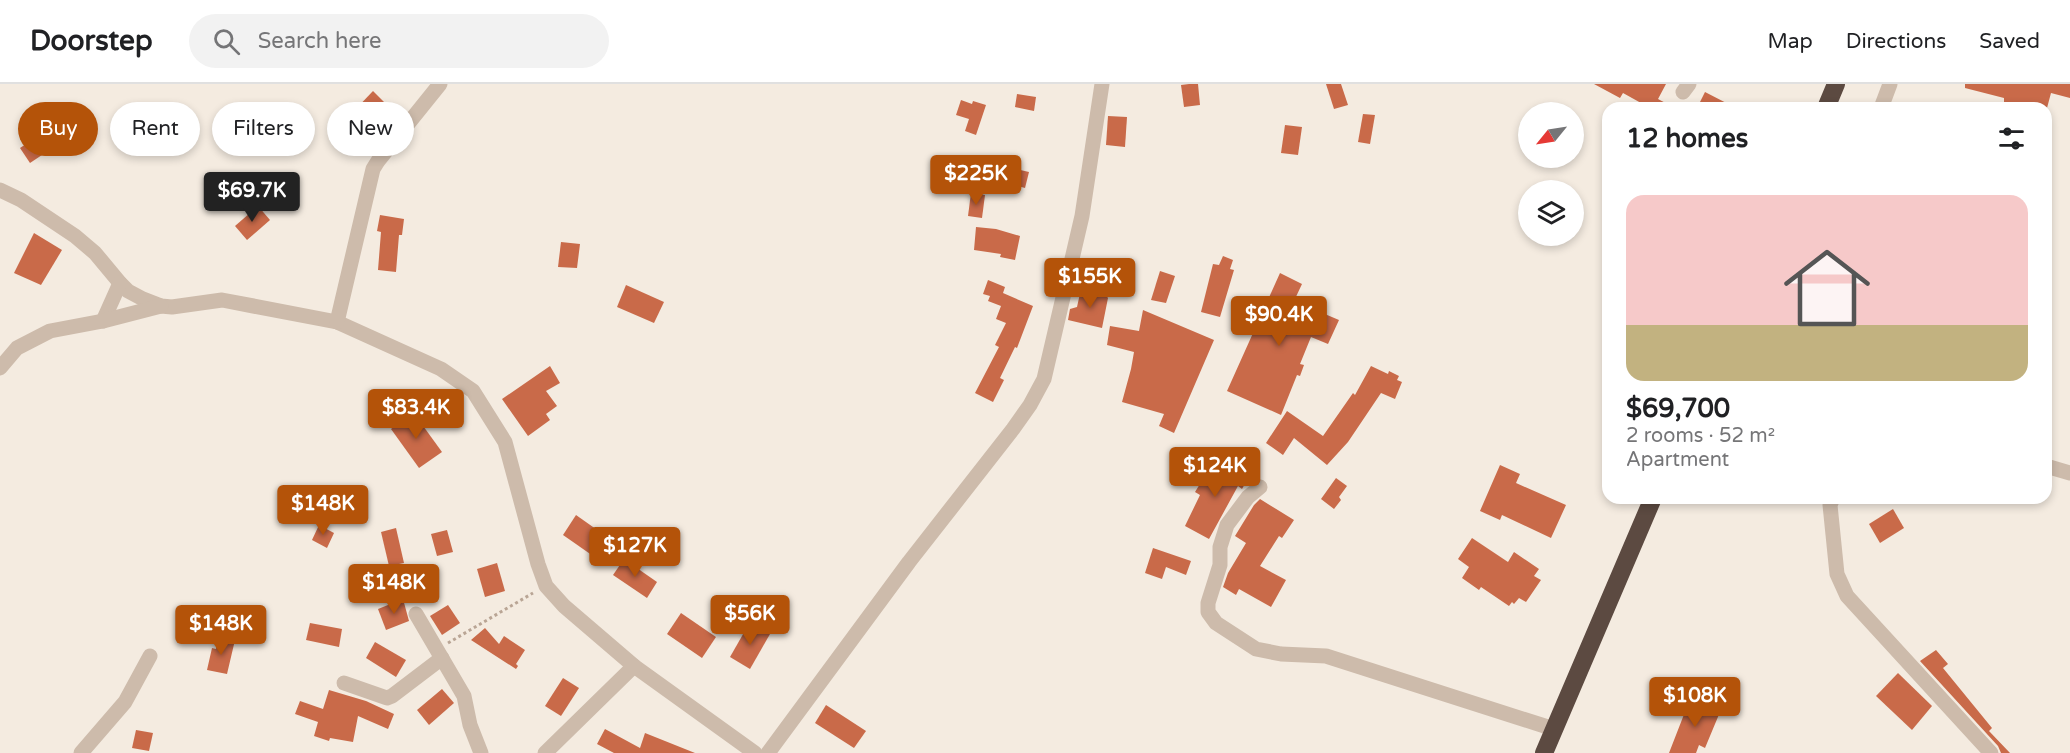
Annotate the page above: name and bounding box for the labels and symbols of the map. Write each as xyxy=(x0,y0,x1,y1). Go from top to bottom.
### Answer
north arrow xyxy=(1518,102,1584,168)
pin: $225K xyxy=(934,155,1018,206)
pin: $69.7K xyxy=(203,172,301,223)
pin: $155K xyxy=(1048,258,1132,309)
pin: $90.4K xyxy=(1230,296,1328,347)
pin: $83.4K xyxy=(367,389,465,440)
pin: $124K xyxy=(1173,447,1257,498)
pin: $148K xyxy=(281,485,365,536)
pin: $127K xyxy=(593,527,677,578)
pin: $148K xyxy=(352,564,436,615)
pin: $56K xyxy=(714,595,786,646)
pin: $148K xyxy=(179,605,263,656)
pin: $108K xyxy=(1653,677,1737,728)

